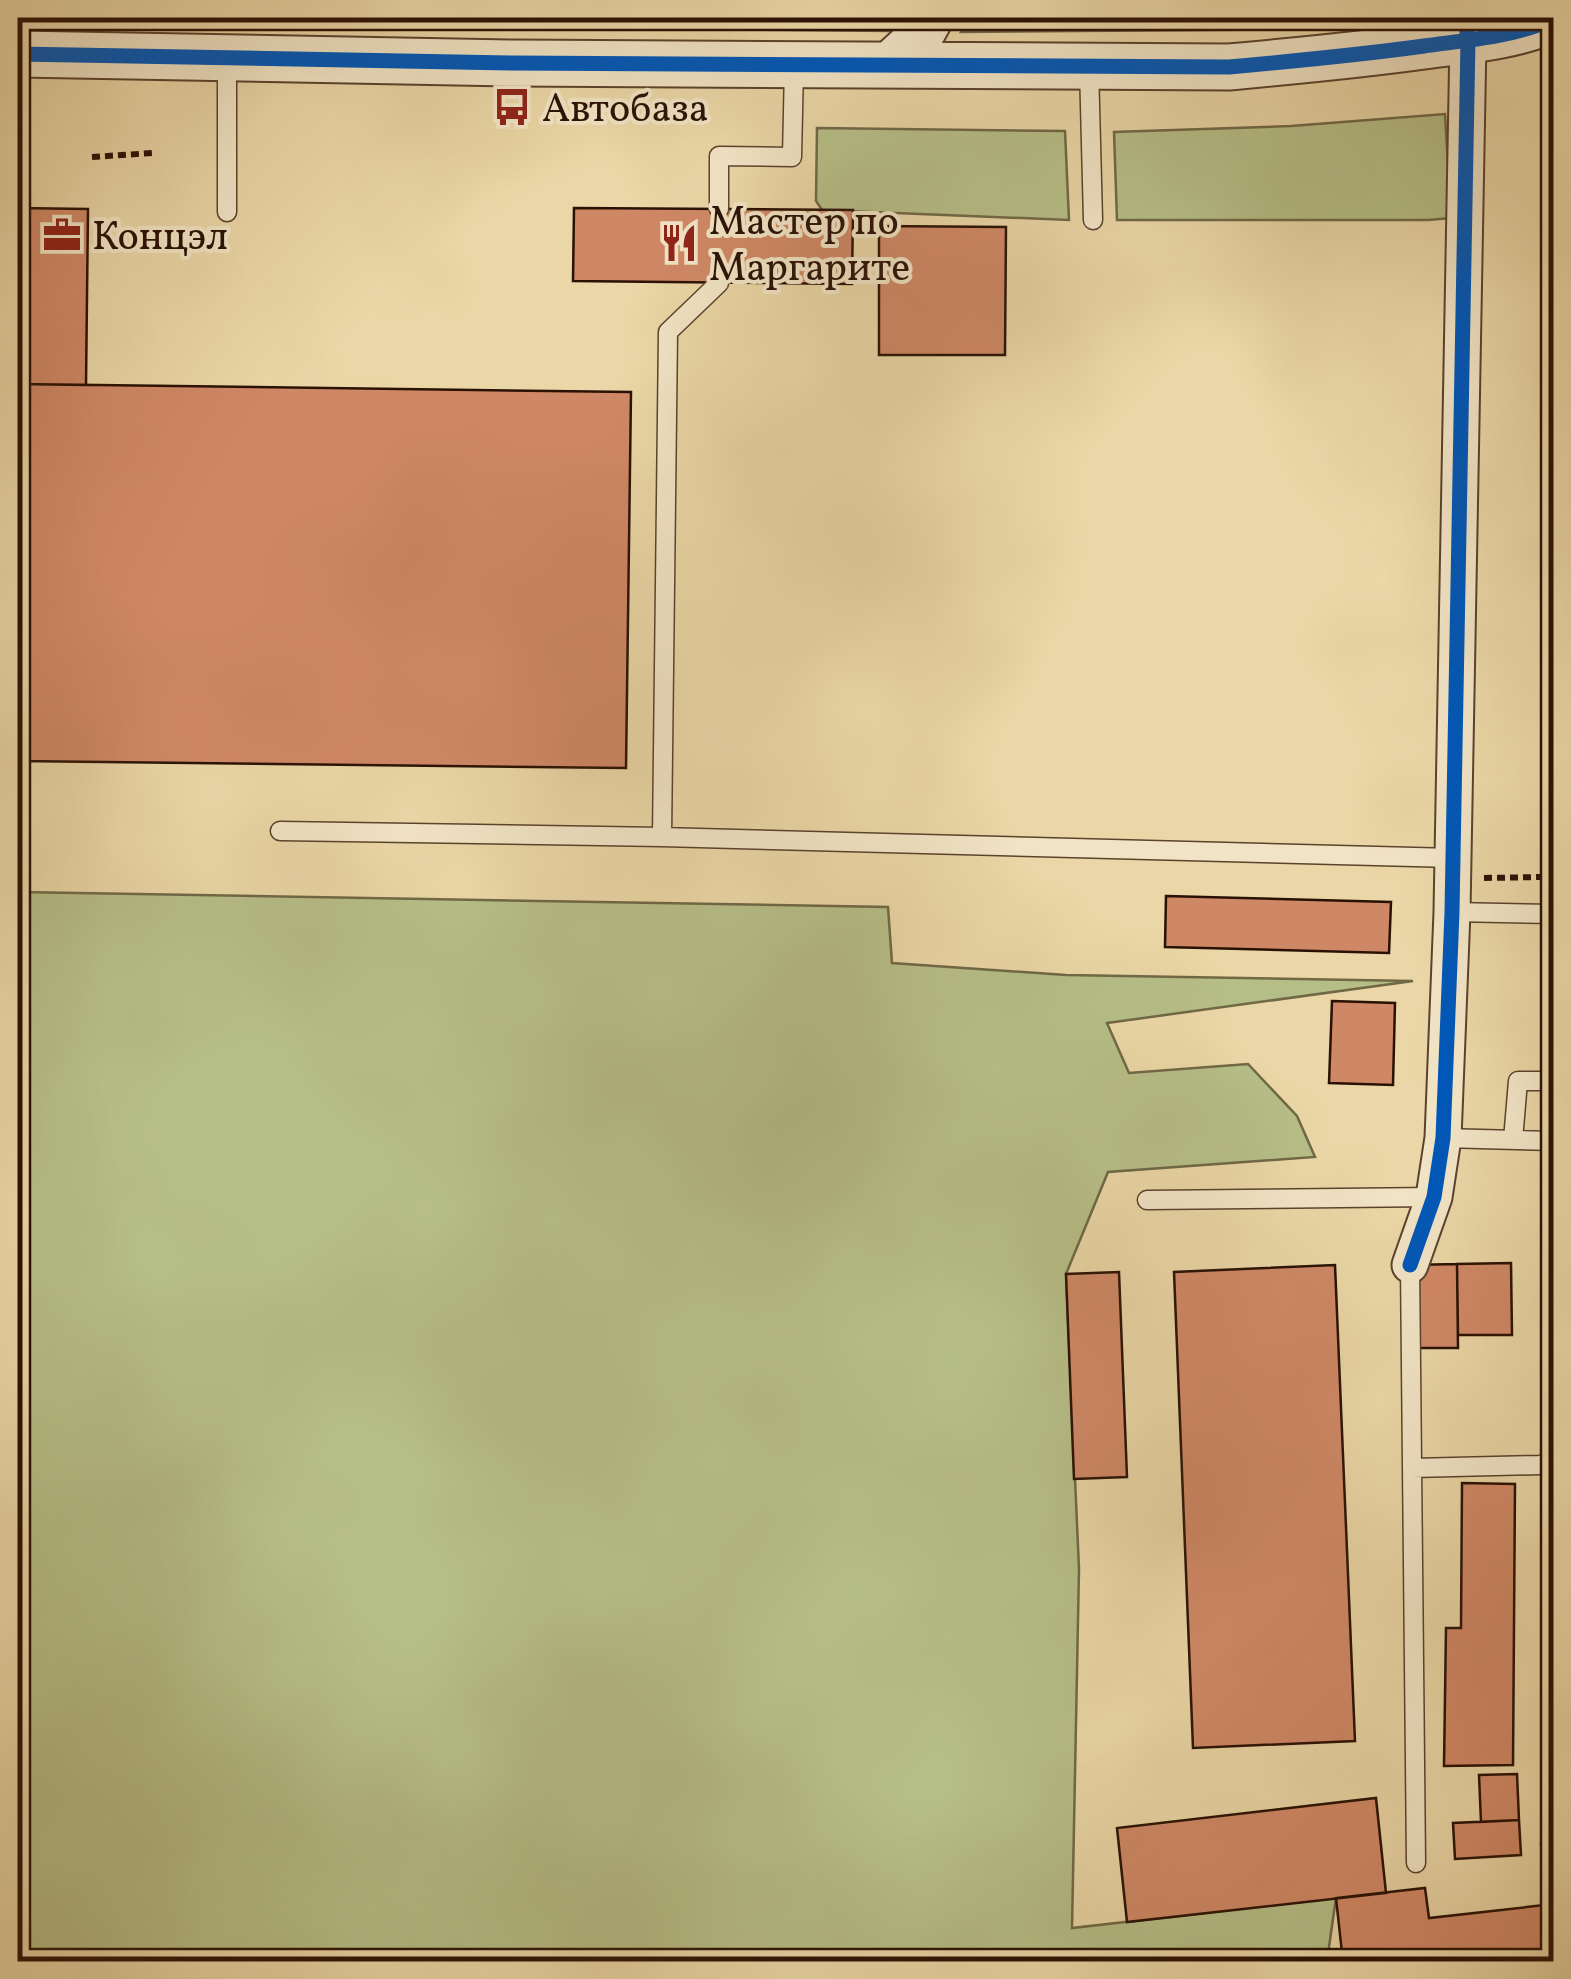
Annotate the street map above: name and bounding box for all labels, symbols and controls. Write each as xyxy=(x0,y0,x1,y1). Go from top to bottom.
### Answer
place label: Автобаза xyxy=(542,83,709,139)
bus stop icon: Автобаза xyxy=(491,86,533,128)
place label: Мастер по Маргарите xyxy=(709,196,910,298)
place label: Концэл xyxy=(92,211,228,267)
office icon: Концэл xyxy=(41,214,83,256)
restaurant icon: Мастер по Маргарите xyxy=(658,222,700,264)

